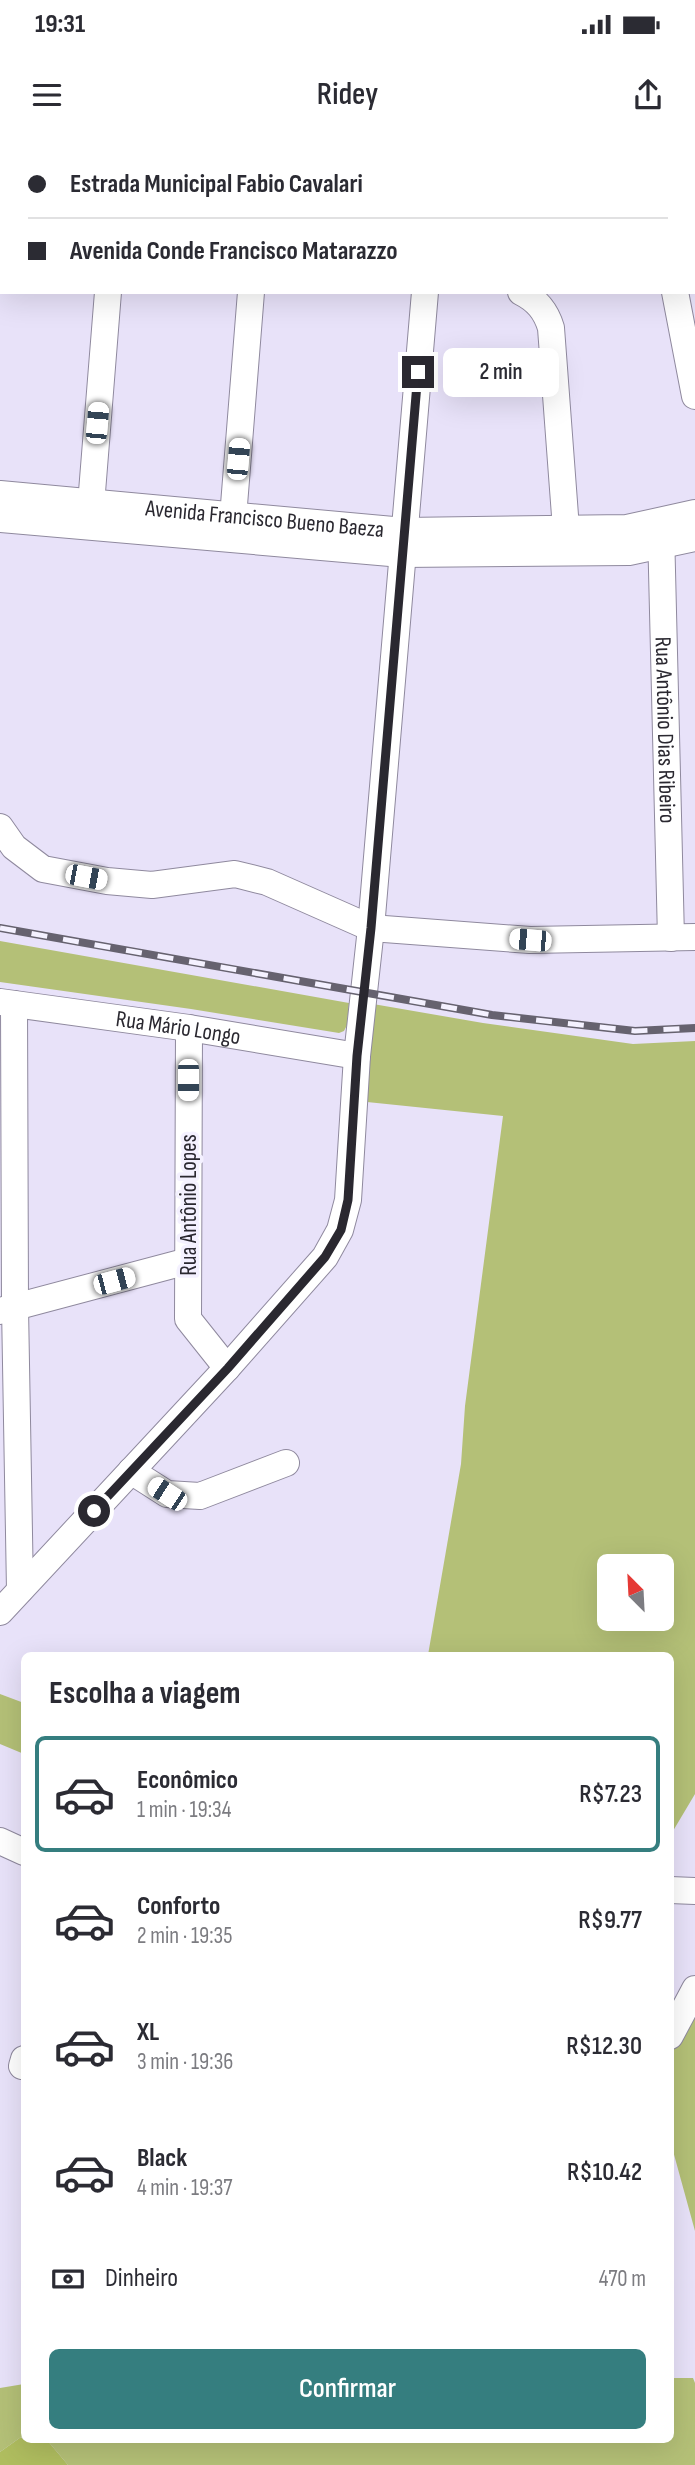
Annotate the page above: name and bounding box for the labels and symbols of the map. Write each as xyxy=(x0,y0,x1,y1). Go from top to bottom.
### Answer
callout: 2 min xyxy=(442,348,558,396)
route end xyxy=(402,356,434,388)
car xyxy=(85,401,110,445)
car xyxy=(226,437,251,481)
street label: Avenida Francisco Bueno Baeza xyxy=(143,494,385,544)
street label: Rua Antônio Dias Ribeiro xyxy=(649,636,681,824)
car xyxy=(64,863,109,891)
car xyxy=(509,928,552,952)
street label: Rua Mário Longo xyxy=(114,1005,243,1051)
car xyxy=(178,1059,199,1101)
street label: Rua Antônio Lopes xyxy=(175,1134,203,1276)
car xyxy=(91,1265,138,1297)
car xyxy=(144,1474,191,1514)
route start xyxy=(78,1495,110,1527)
north arrow xyxy=(597,1554,674,1631)

